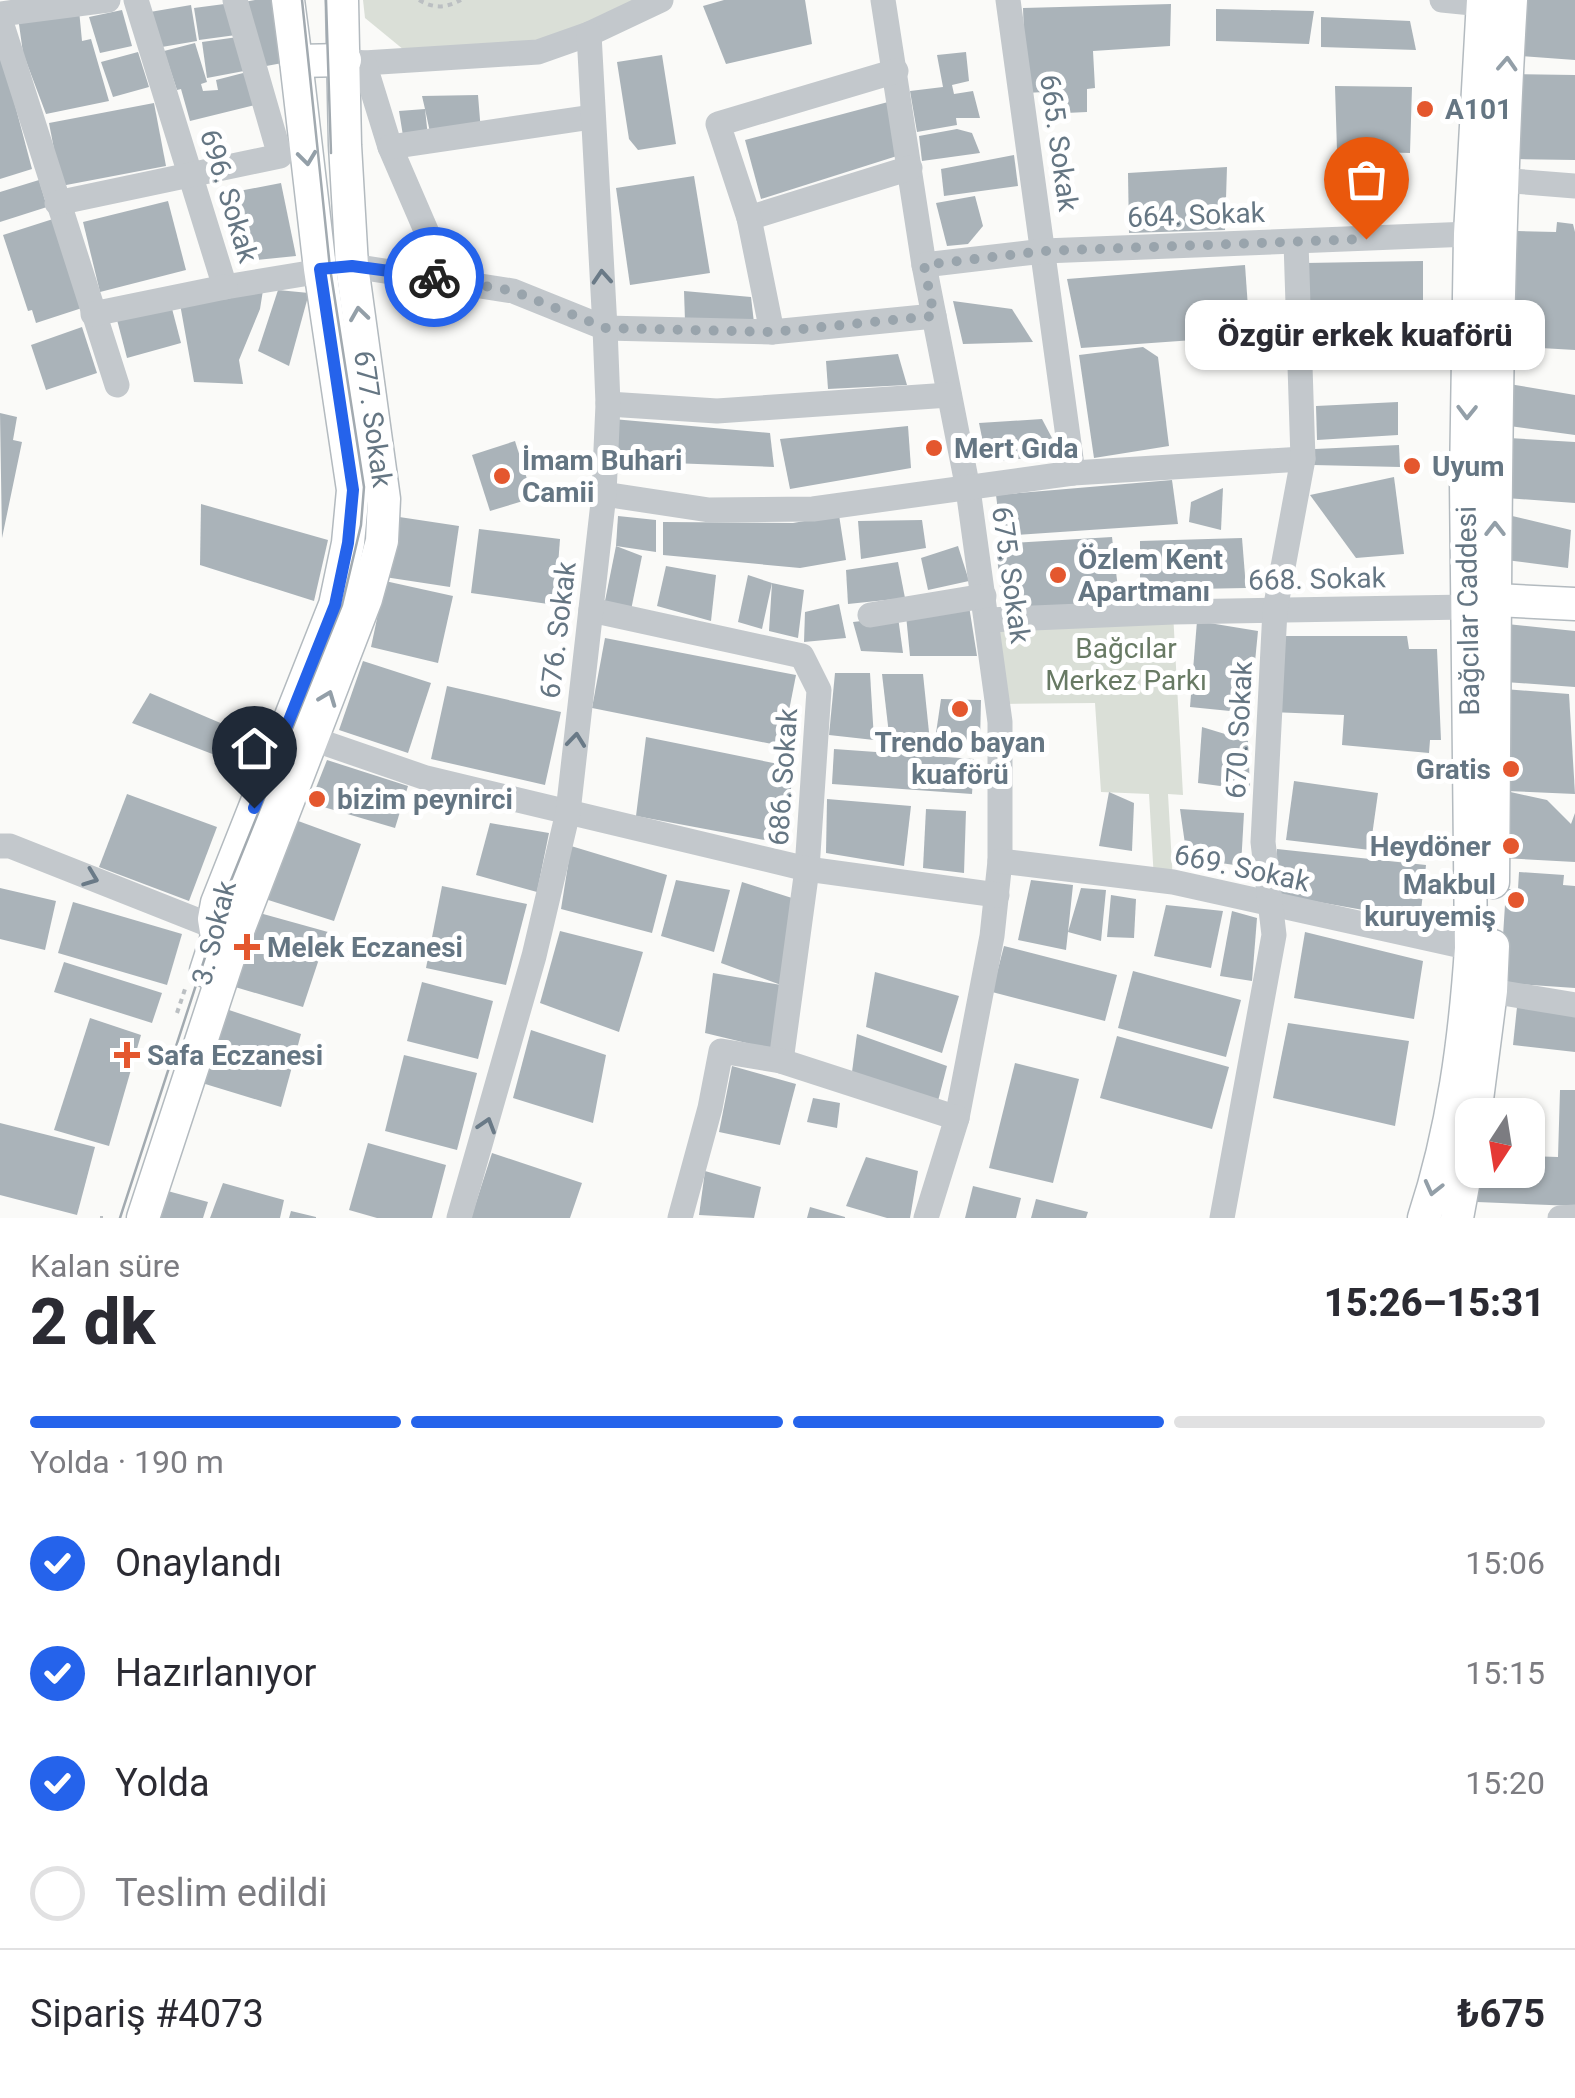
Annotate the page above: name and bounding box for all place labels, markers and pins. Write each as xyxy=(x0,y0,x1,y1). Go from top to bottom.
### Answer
place label: A101 xyxy=(1445,93,1512,126)
marker: A101 xyxy=(1414,98,1436,120)
pin xyxy=(1324,137,1409,240)
callout: Özgür erkek kuaförü xyxy=(1186,299,1546,369)
place label: Mert Gıda xyxy=(954,432,1078,465)
marker: Mert Gıda xyxy=(923,437,945,459)
place label: İmam Buhari Camii xyxy=(522,444,683,509)
place label: Uyum xyxy=(1432,450,1505,483)
marker: Uyum xyxy=(1401,455,1423,477)
marker: İmam Buhari Camii xyxy=(491,465,513,487)
place label: Özlem Kent Apartmanı xyxy=(1078,543,1223,608)
marker: Özlem Kent Apartmanı xyxy=(1047,564,1069,586)
marker: Trendo bayan kuaförü xyxy=(949,698,971,720)
pin xyxy=(212,706,297,809)
place label: Trendo bayan kuaförü xyxy=(875,726,1045,791)
place label: Gratis xyxy=(1416,753,1491,786)
marker: Gratis xyxy=(1500,758,1522,780)
place label: bizim peynirci xyxy=(337,783,513,816)
marker: bizim peynirci xyxy=(306,788,328,810)
place label: Heydöner xyxy=(1370,830,1491,863)
marker: Heydöner xyxy=(1500,835,1522,857)
place label: Makbul kuruyemiş xyxy=(1364,868,1496,933)
marker: Makbul kuruyemiş xyxy=(1505,889,1527,911)
place label: Melek Eczanesi xyxy=(267,931,463,964)
marker: Melek Eczanesi xyxy=(236,936,258,958)
place label: Safa Eczanesi xyxy=(147,1039,323,1072)
marker: Safa Eczanesi xyxy=(116,1044,138,1066)

